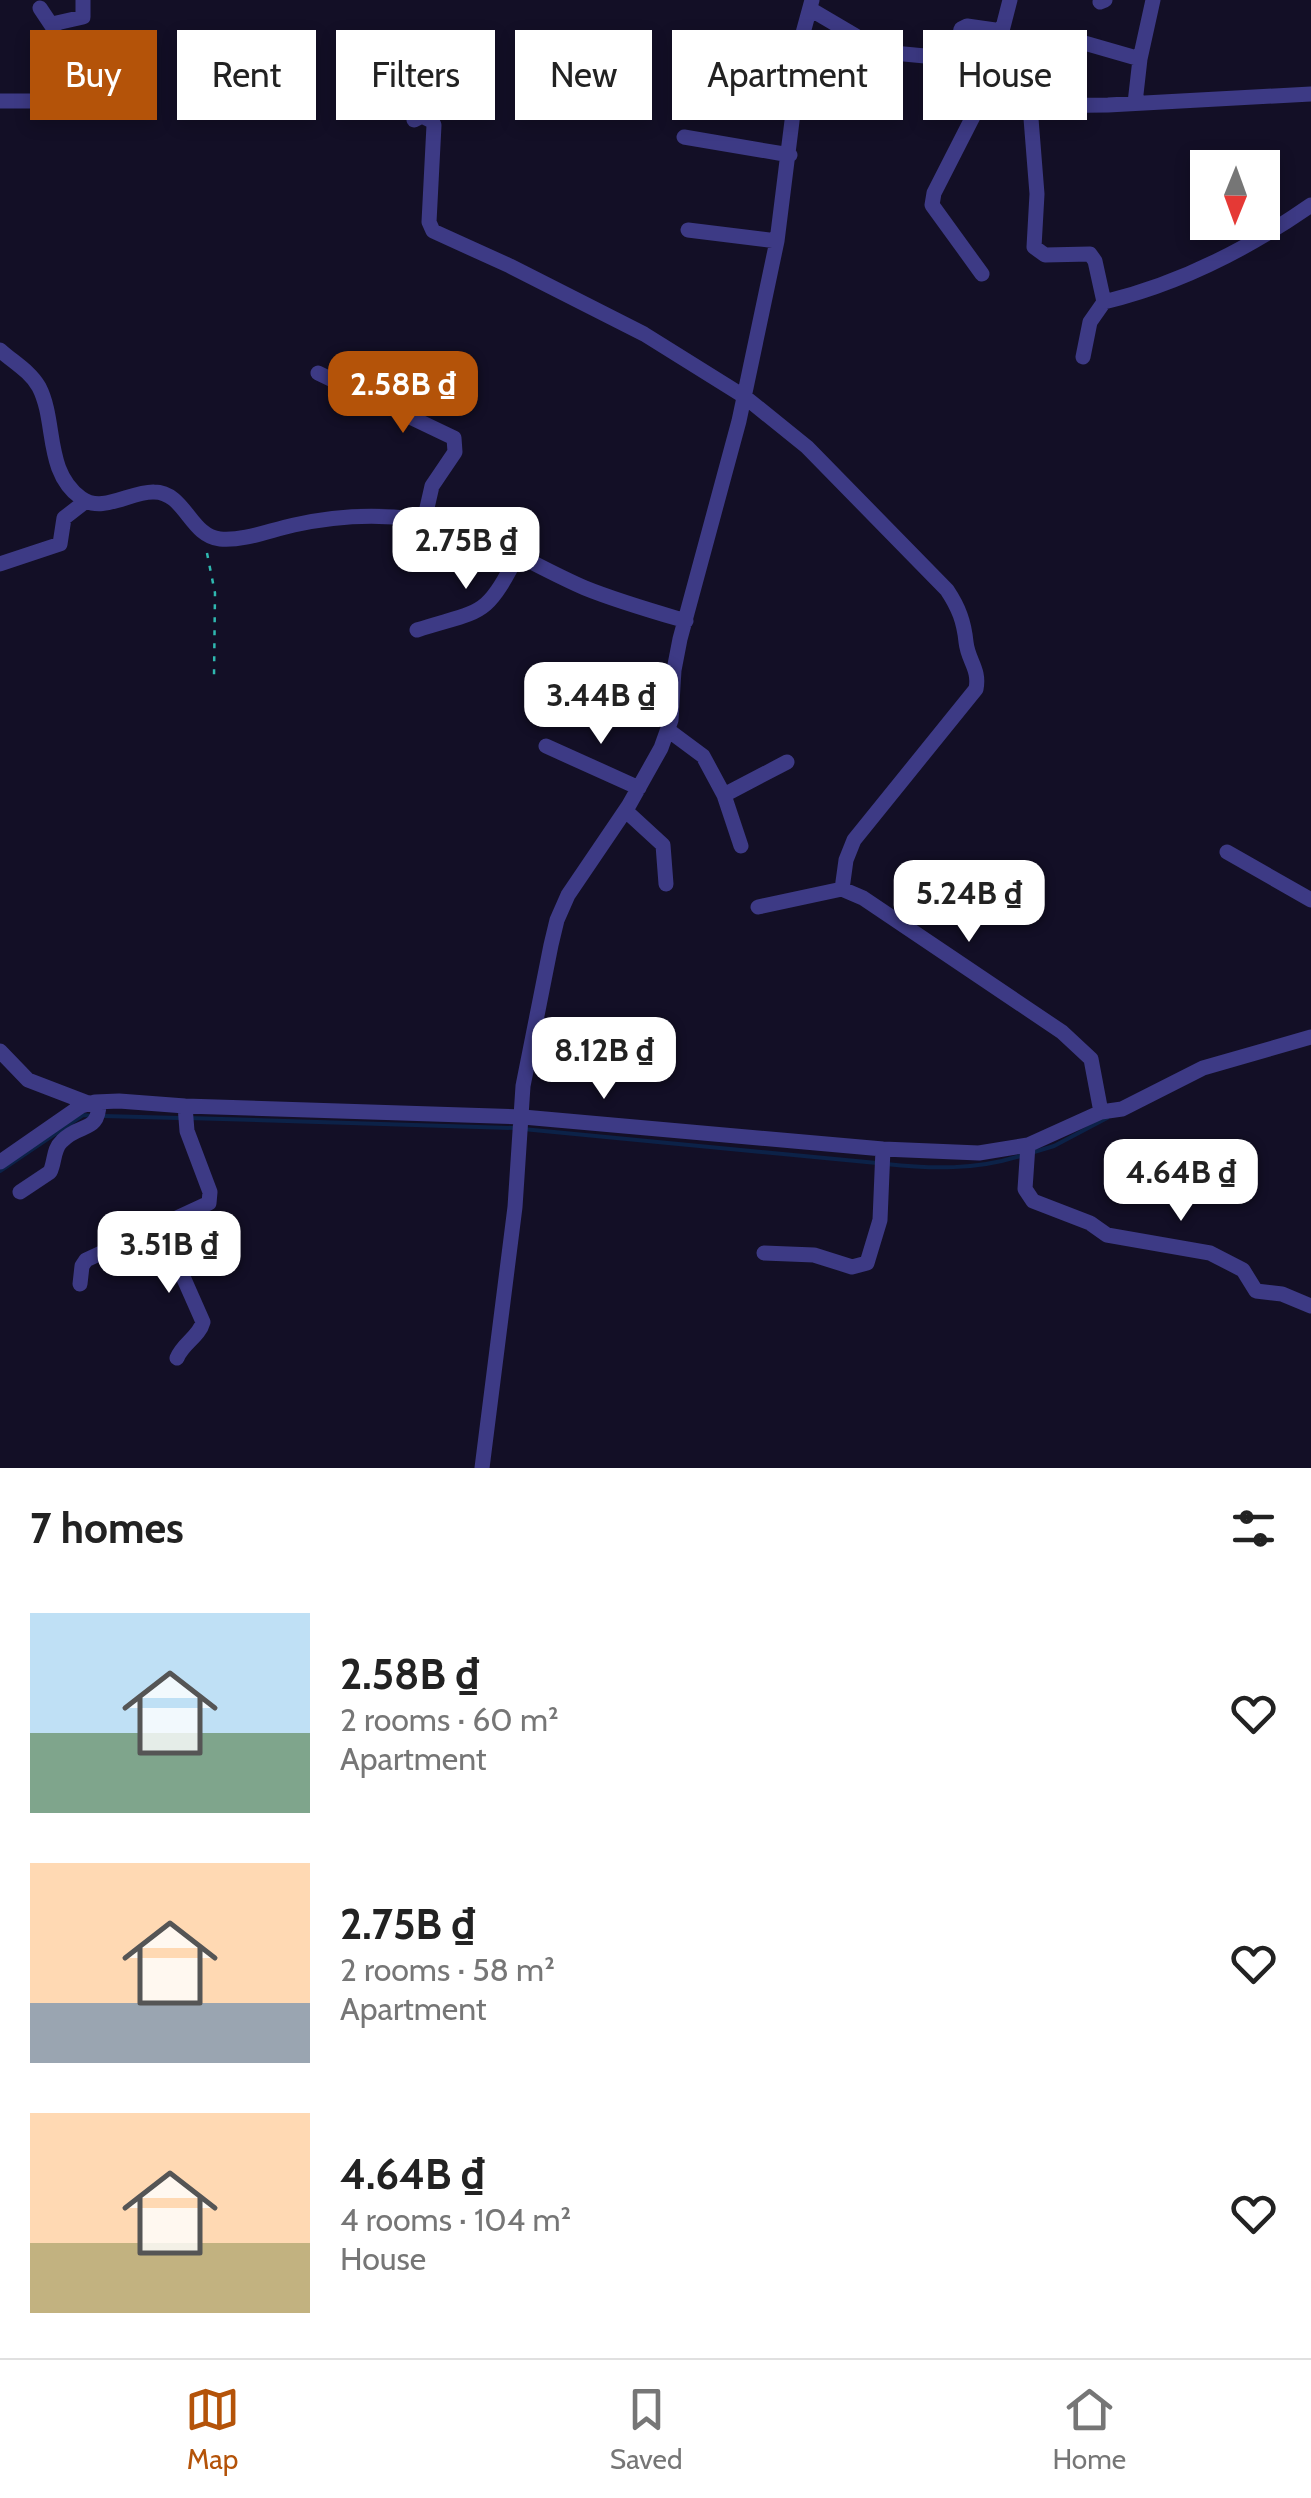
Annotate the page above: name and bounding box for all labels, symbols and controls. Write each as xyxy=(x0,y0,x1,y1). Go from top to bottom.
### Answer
chip: Buy xyxy=(30,30,157,120)
chip: Rent xyxy=(177,30,316,120)
chip: Filters xyxy=(336,30,495,120)
chip: New xyxy=(515,30,652,120)
chip: Apartment xyxy=(672,30,903,120)
chip: House xyxy=(923,30,1087,120)
north arrow xyxy=(1190,150,1280,240)
map controls xyxy=(1190,150,1280,240)
pin: 2.58B ₫ xyxy=(311,351,495,436)
text: 2.58B ₫ xyxy=(350,364,456,403)
pin: 2.75B ₫ xyxy=(374,507,558,592)
text: 2.75B ₫ xyxy=(414,520,518,559)
pin: 3.44B ₫ xyxy=(509,662,693,747)
text: 3.44B ₫ xyxy=(546,675,656,714)
pin: 5.24B ₫ xyxy=(877,860,1061,945)
text: 5.24B ₫ xyxy=(916,873,1022,912)
pin: 8.12B ₫ xyxy=(512,1017,696,1102)
text: 8.12B ₫ xyxy=(554,1030,654,1069)
pin: 4.64B ₫ xyxy=(1089,1139,1273,1224)
text: 4.64B ₫ xyxy=(1126,1152,1236,1191)
pin: 3.51B ₫ xyxy=(77,1211,261,1296)
text: 3.51B ₫ xyxy=(120,1224,218,1263)
icon: filters xyxy=(1226,1501,1281,1556)
text: 7 homes xyxy=(30,1502,184,1554)
text: 2.58B ₫ xyxy=(340,1648,479,1700)
icon: home xyxy=(110,1653,230,1773)
icon: heart xyxy=(1226,1686,1281,1741)
text: 2 rooms · 60 m² xyxy=(340,1700,559,1739)
text: Apartment xyxy=(340,1739,487,1778)
text: 2.75B ₫ xyxy=(340,1898,475,1950)
icon: home xyxy=(110,1903,230,2023)
icon: heart xyxy=(1226,1936,1281,1991)
text: 2 rooms · 58 m² xyxy=(340,1950,555,1989)
text: Apartment xyxy=(340,1989,487,2028)
text: 4.64B ₫ xyxy=(340,2148,485,2200)
icon: home xyxy=(110,2153,230,2273)
icon: heart xyxy=(1226,2186,1281,2241)
text: 4 rooms · 104 m² xyxy=(340,2200,571,2239)
text: House xyxy=(340,2239,426,2278)
tab: Map xyxy=(185,2382,240,2476)
tab: Saved xyxy=(610,2382,683,2476)
tab: Home xyxy=(1052,2382,1126,2476)

